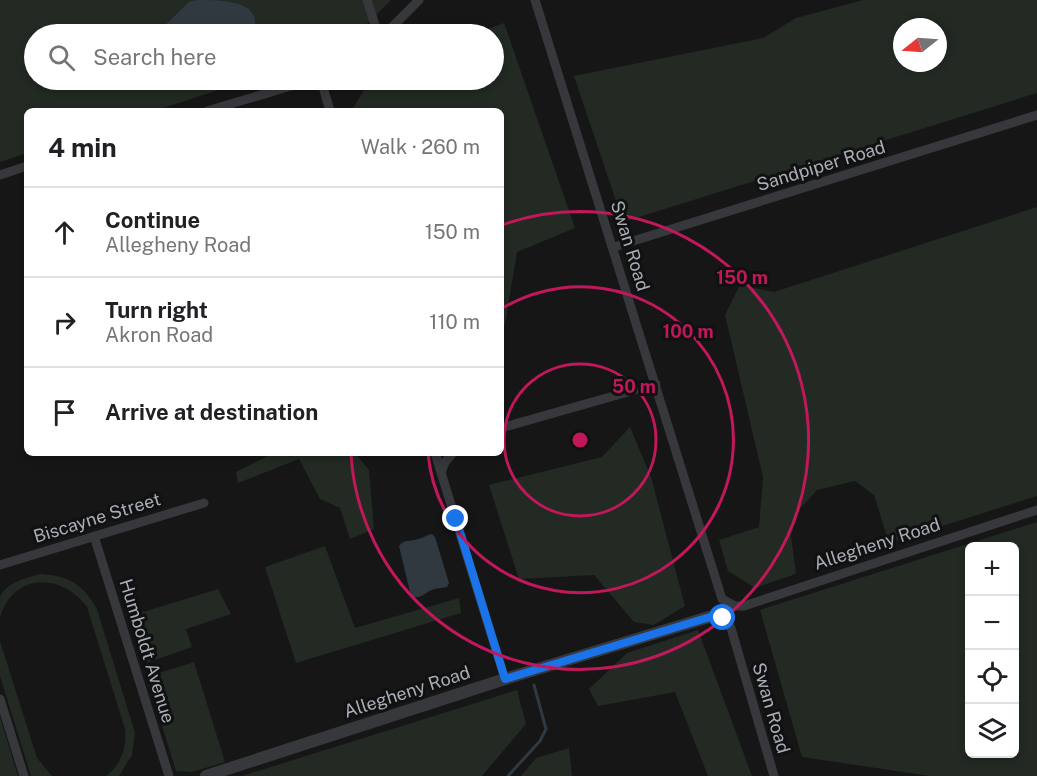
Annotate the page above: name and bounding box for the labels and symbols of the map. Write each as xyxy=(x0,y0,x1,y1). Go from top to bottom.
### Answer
north arrow xyxy=(893,18,947,72)
street label: Sandpiper Road xyxy=(754,136,888,195)
street label: Swan Road xyxy=(607,198,654,294)
text: 150 m xyxy=(716,267,768,288)
text: 100 m xyxy=(662,321,714,342)
text: 50 m xyxy=(612,376,656,397)
centre of rings xyxy=(570,430,590,450)
street label: Biscayne Street xyxy=(31,488,163,547)
route end xyxy=(442,505,468,531)
street label: Allegheny Road xyxy=(811,513,943,574)
street label: Humboldt Avenue xyxy=(116,576,179,726)
route start xyxy=(709,604,735,630)
street label: Swan Road xyxy=(749,660,794,756)
street label: Allegheny Road xyxy=(341,661,473,722)

